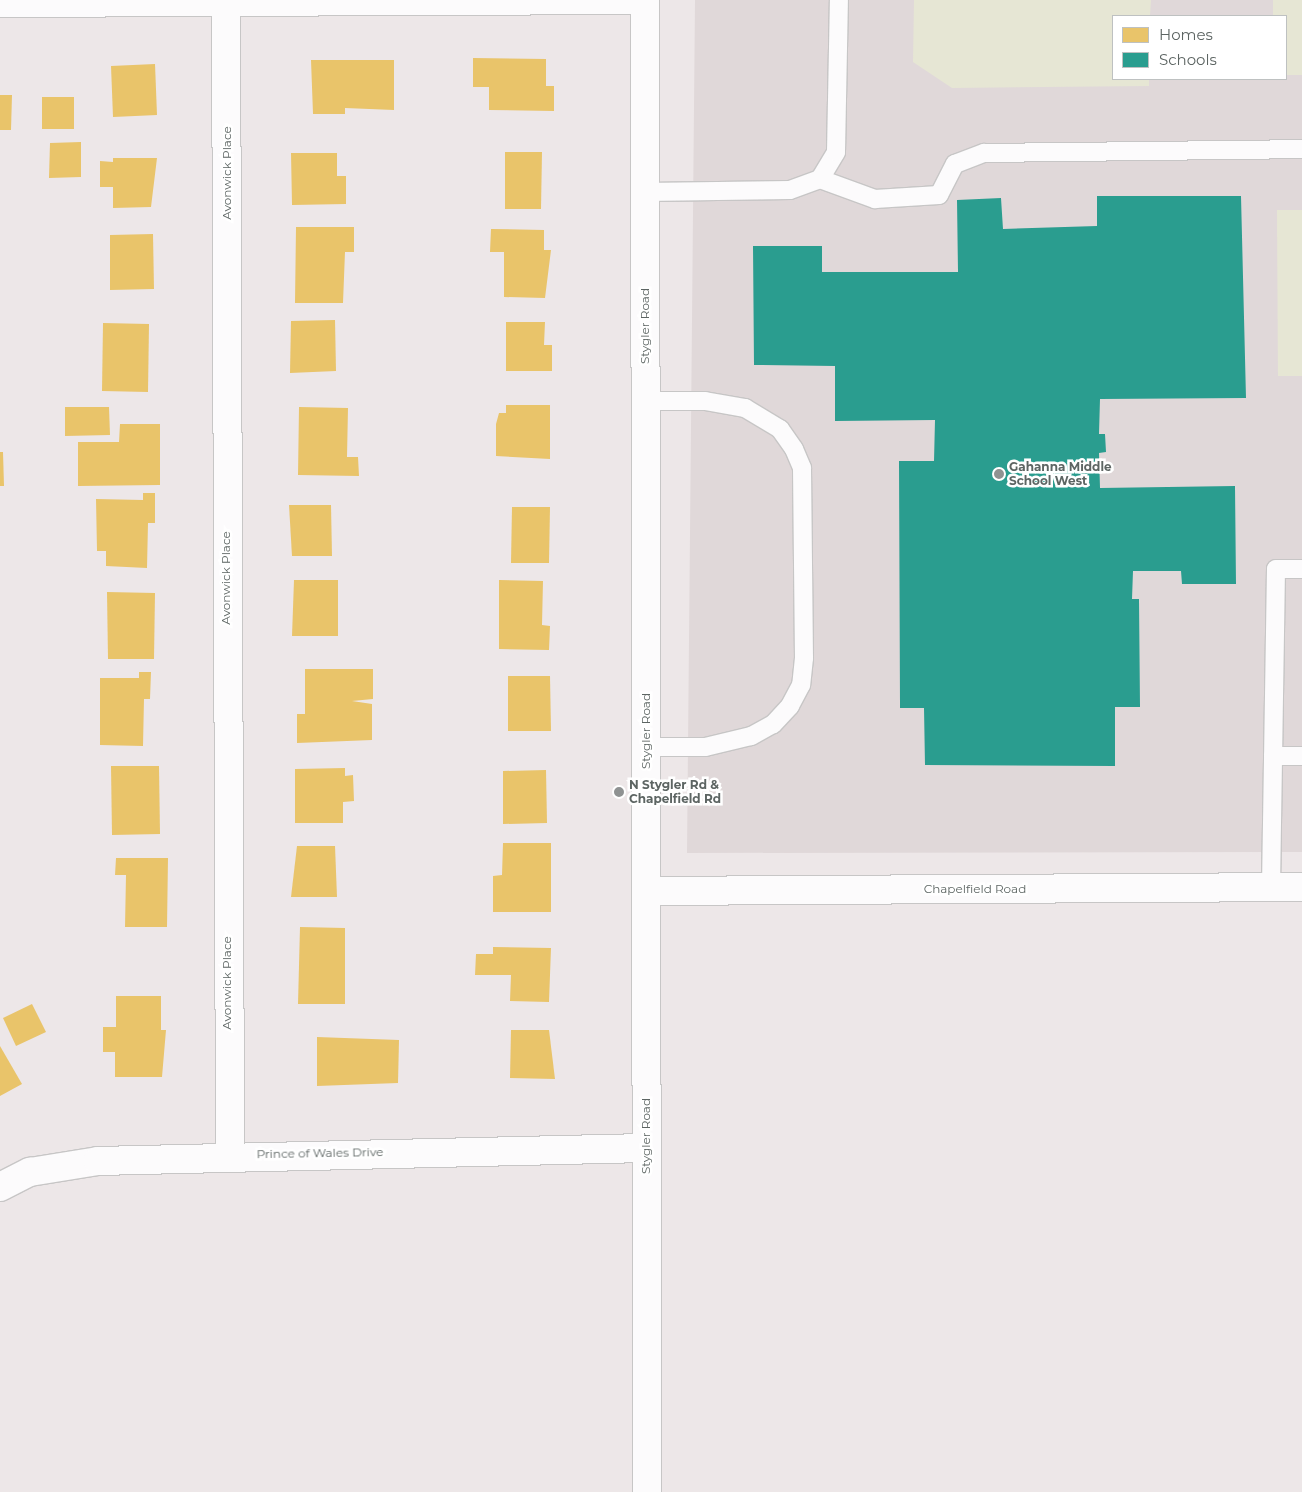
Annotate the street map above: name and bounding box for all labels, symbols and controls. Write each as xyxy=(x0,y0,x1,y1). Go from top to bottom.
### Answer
legend xyxy=(1112,15,1287,80)
text: Homes xyxy=(1159,25,1213,44)
text: Schools xyxy=(1159,50,1217,69)
street label: Avonwick Place xyxy=(220,126,234,220)
street label: Stygler Road xyxy=(638,288,652,364)
place label: Gahanna Middle School West xyxy=(1009,460,1112,488)
marker: Gahanna Middle School West xyxy=(993,468,1005,480)
street label: Avonwick Place xyxy=(219,531,233,625)
street label: Stygler Road xyxy=(639,693,653,769)
place label: N Stygler Rd & Chapelfield Rd xyxy=(629,778,721,806)
marker: N Stygler Rd & Chapelfield Rd xyxy=(613,786,625,798)
street label: Chapelfield Road xyxy=(924,882,1026,896)
street label: Avonwick Place xyxy=(220,936,234,1030)
street label: Stygler Road xyxy=(639,1098,653,1174)
street label: Prince of Wales Drive xyxy=(256,1145,384,1161)

